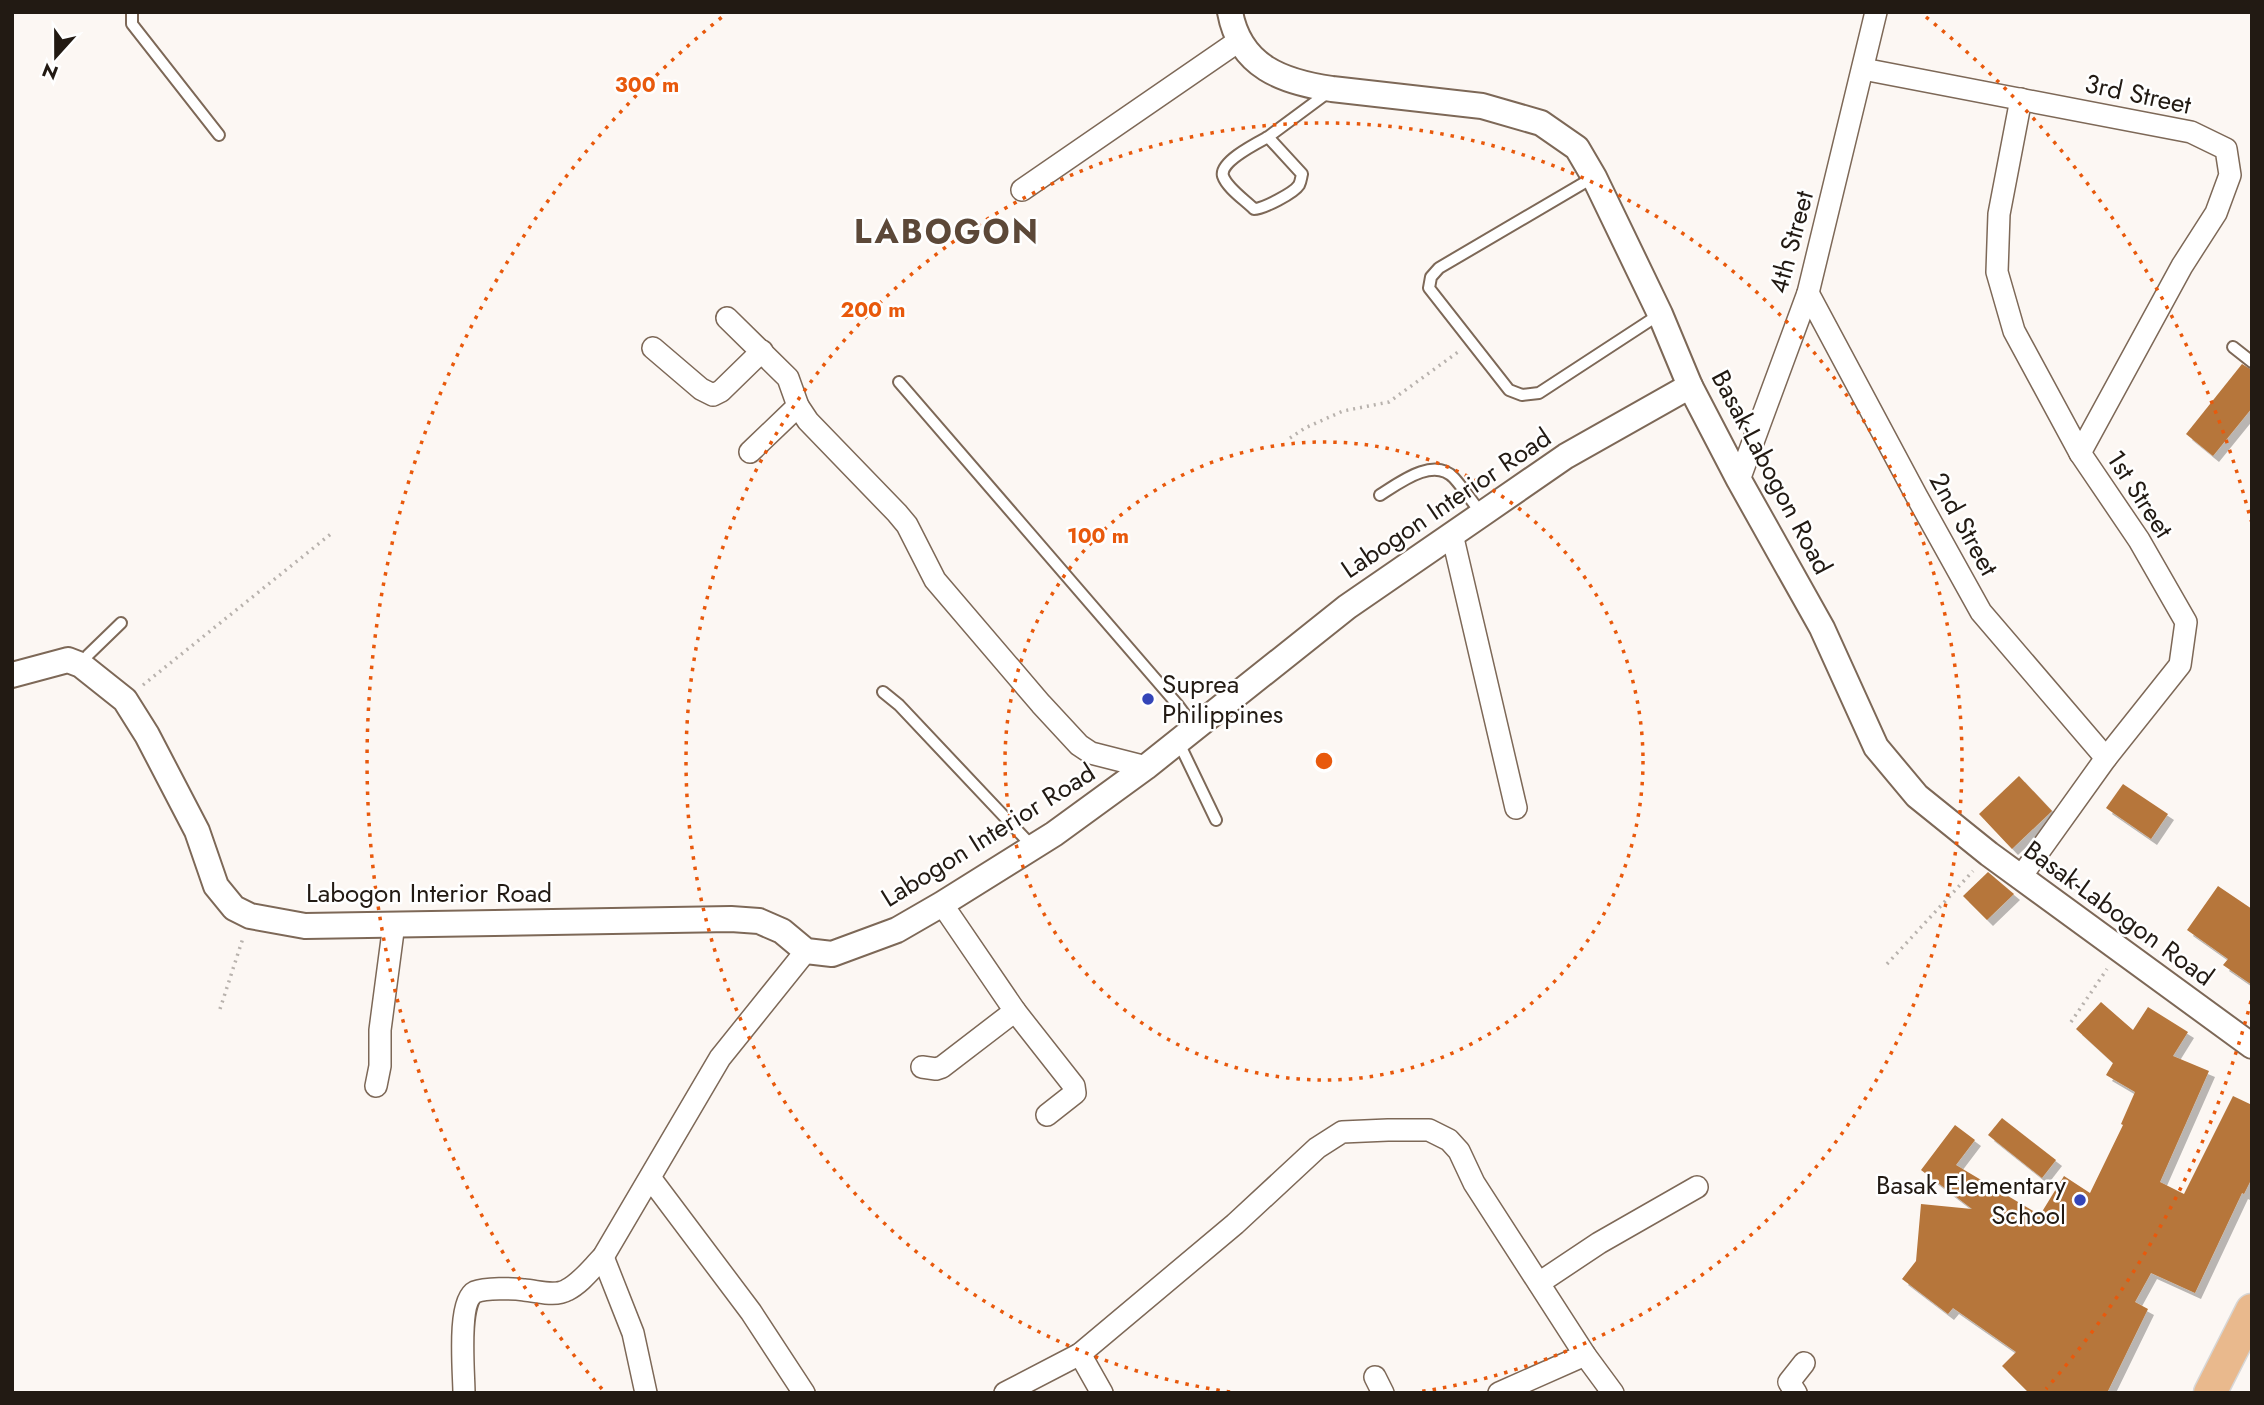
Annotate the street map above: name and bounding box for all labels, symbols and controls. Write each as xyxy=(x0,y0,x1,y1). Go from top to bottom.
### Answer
north arrow xyxy=(21,21,91,91)
text: N xyxy=(38,56,62,87)
street label: 3rd Street xyxy=(2081,64,2195,124)
text: 300 m xyxy=(615,70,679,100)
street label: 4th Street xyxy=(1759,186,1823,298)
district label: LABOGON xyxy=(854,208,1040,255)
text: 200 m xyxy=(840,295,906,325)
street label: Basak-Labogon Road xyxy=(1702,363,1842,581)
street label: Labogon Interior Road xyxy=(1333,418,1559,588)
street label: 1st Street xyxy=(2097,442,2183,546)
street label: 2nd Street xyxy=(1920,465,2008,583)
text: 100 m xyxy=(1067,521,1129,551)
place label: Suprea Philippines xyxy=(1162,665,1283,733)
marker: Suprea Philippines xyxy=(1140,691,1156,707)
centre of rings xyxy=(1312,749,1336,773)
street label: Labogon Interior Road xyxy=(874,754,1102,916)
street label: Basak-Labogon Road xyxy=(2016,831,2222,995)
street label: Labogon Interior Road xyxy=(306,874,552,912)
place label: Basak Elementary School xyxy=(1876,1166,2067,1234)
marker: Basak Elementary School xyxy=(2072,1192,2088,1208)

